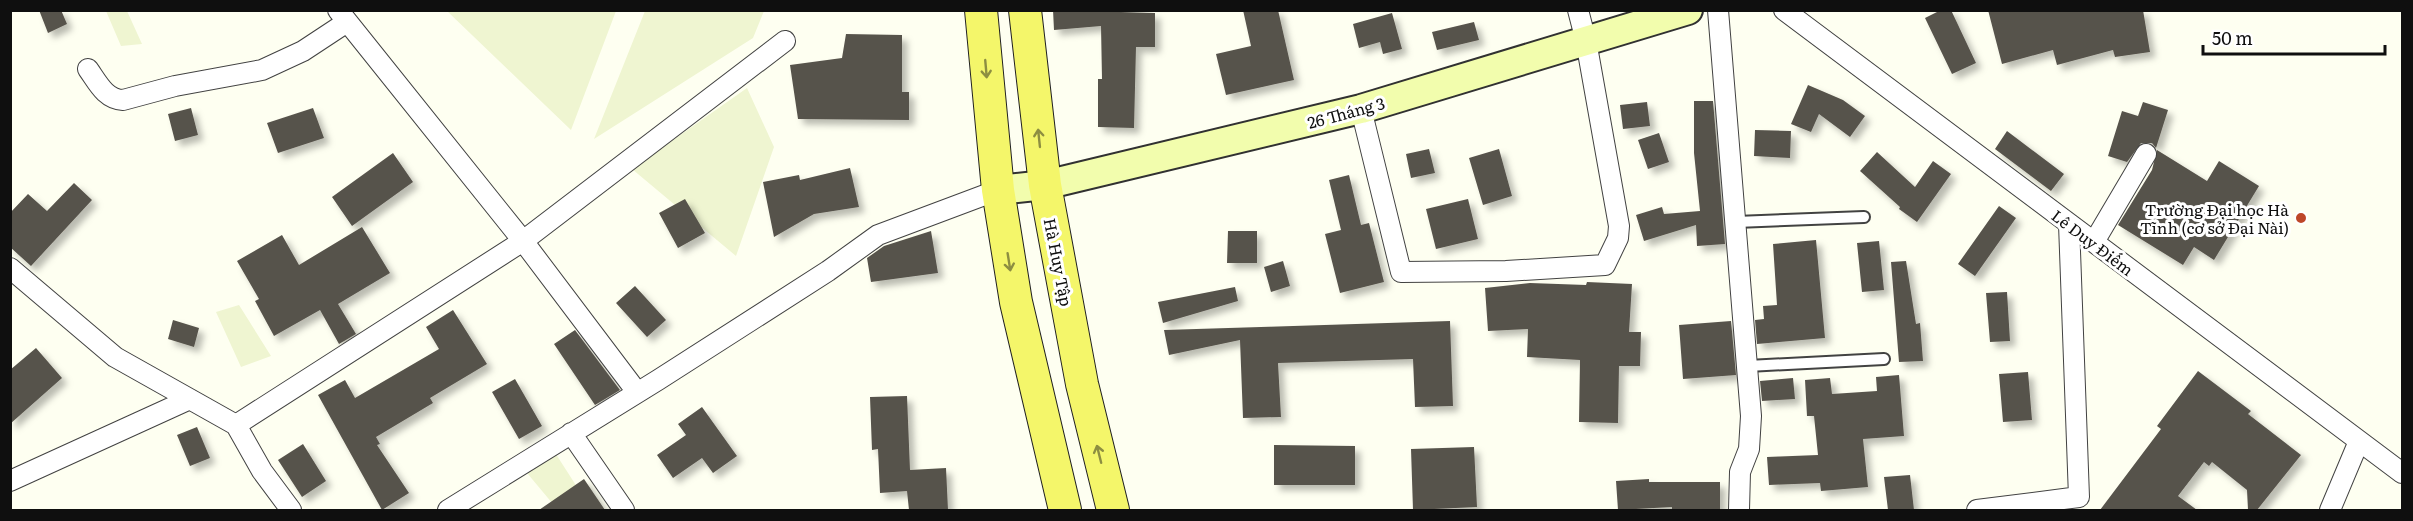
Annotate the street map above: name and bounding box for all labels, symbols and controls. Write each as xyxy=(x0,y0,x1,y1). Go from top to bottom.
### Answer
scale bar xyxy=(2203,18,2384,56)
text: 50 m xyxy=(2212,24,2253,51)
one-way arrow xyxy=(981,58,992,78)
street label: 26 Tháng 3 xyxy=(1304,90,1388,134)
one-way arrow xyxy=(1034,129,1045,149)
place label: Trường Đại học Hà Tĩnh (cơ sở Đại Nài) xyxy=(2140,197,2289,239)
street label: Lê Duy Điếm xyxy=(2047,203,2139,281)
marker: Trường Đại học Hà Tĩnh (cơ sở Đại Nài) xyxy=(2294,211,2308,225)
street label: Hà Huy Tập xyxy=(1039,216,1079,308)
one-way arrow xyxy=(1004,252,1015,272)
one-way arrow xyxy=(1093,444,1104,464)

